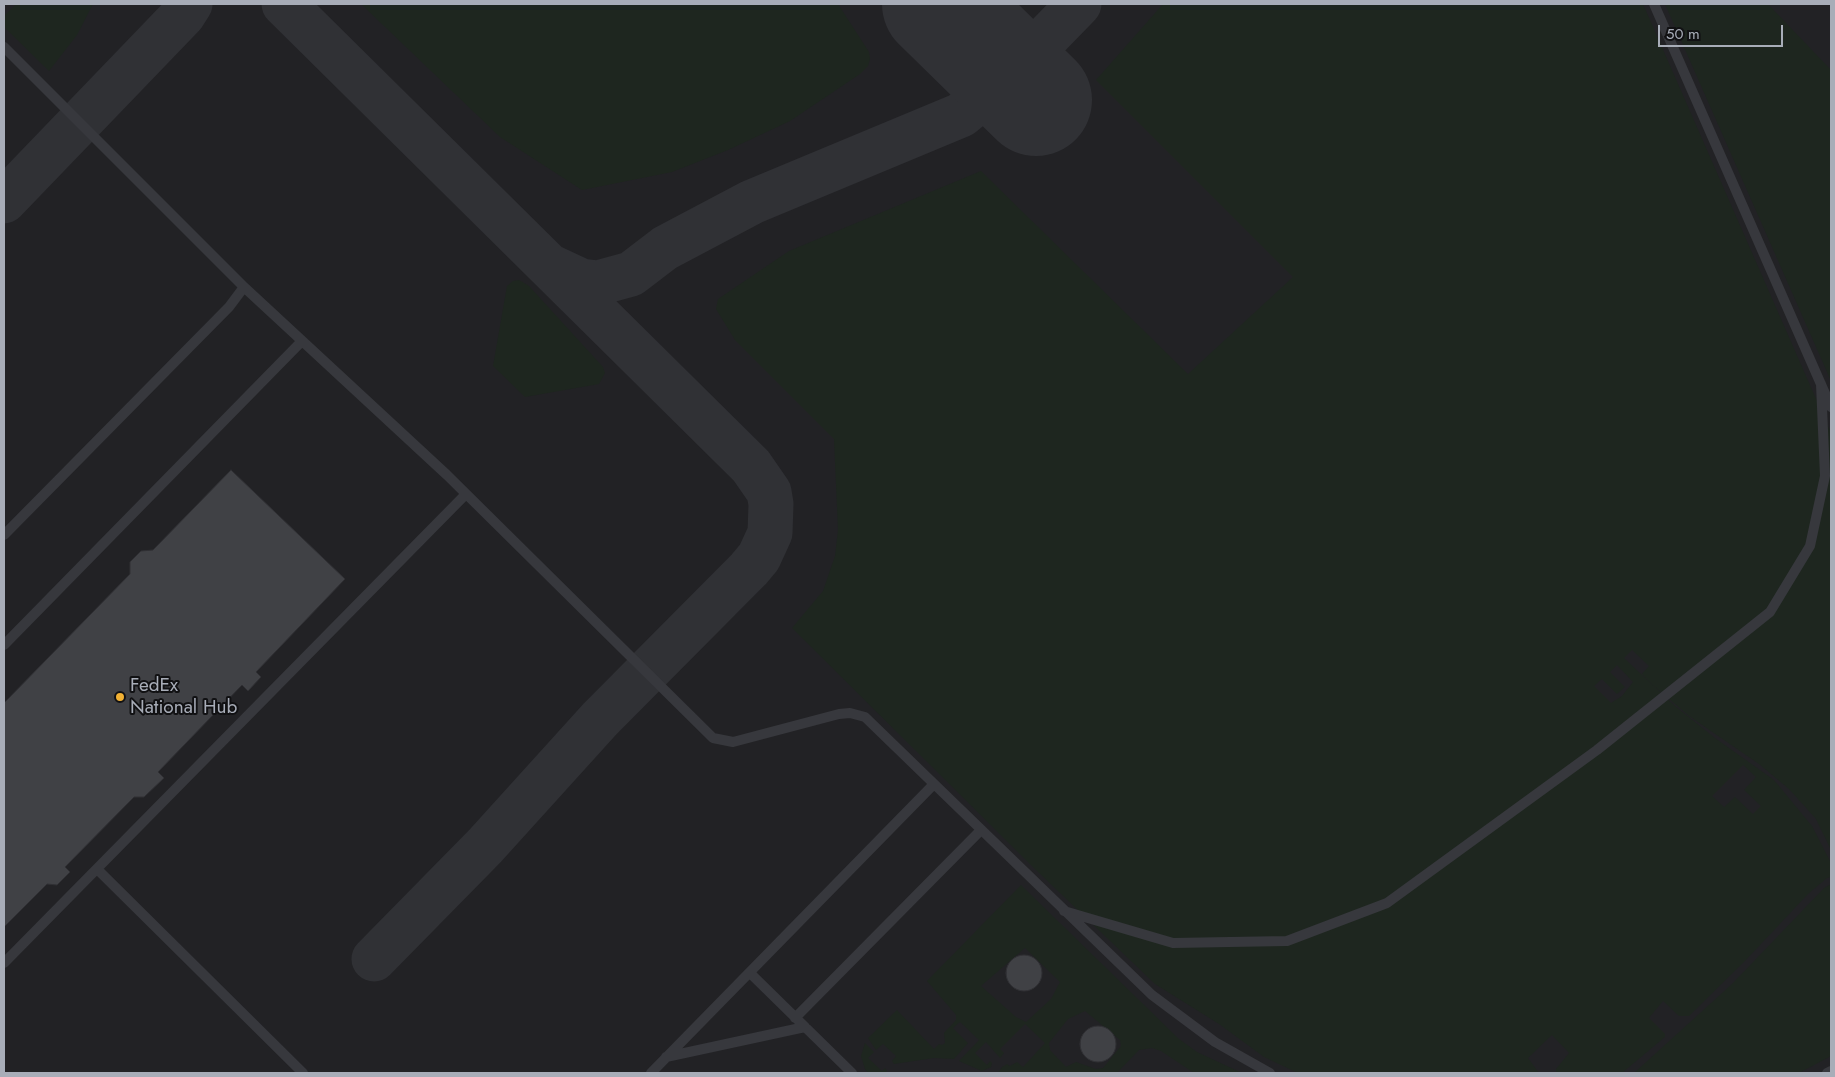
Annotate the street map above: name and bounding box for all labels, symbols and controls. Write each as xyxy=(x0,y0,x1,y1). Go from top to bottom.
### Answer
scale bar xyxy=(1660,15,1785,47)
text: 50 m xyxy=(1666,23,1700,45)
place label: FedEx National Hub xyxy=(130,675,237,719)
marker: FedEx National Hub xyxy=(114,691,126,703)

